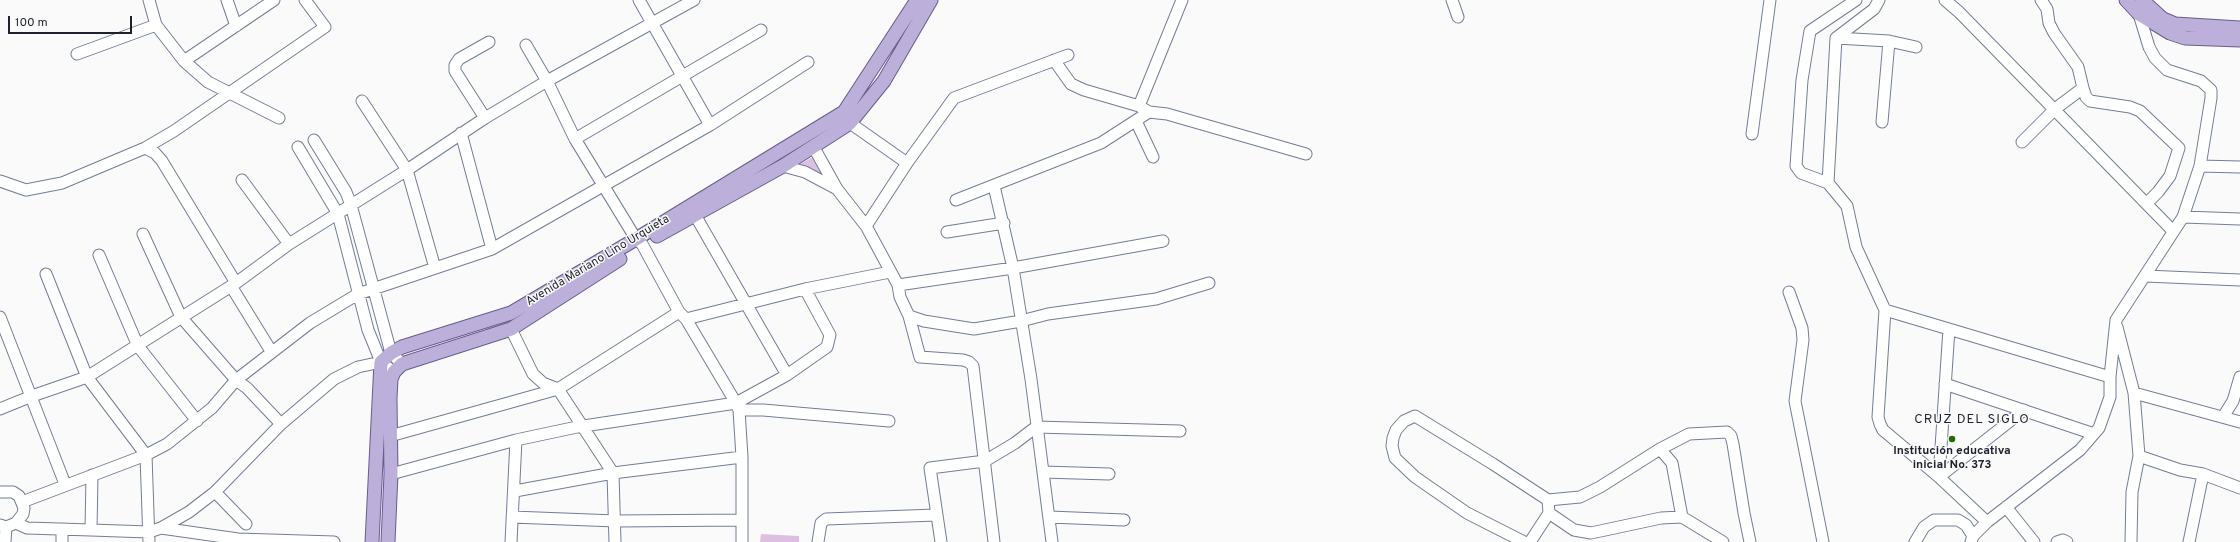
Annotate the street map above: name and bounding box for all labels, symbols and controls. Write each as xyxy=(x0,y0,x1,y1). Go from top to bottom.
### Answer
scale bar xyxy=(10,8,134,34)
text: 100 m xyxy=(15,15,48,31)
street label: Avenida Mariano Lino Urquieta xyxy=(524,212,672,310)
district label: CRUZ DEL SIGLO xyxy=(1914,412,2030,428)
marker: Institución educativa inicial No. 373 xyxy=(1947,434,1957,444)
place label: Institución educativa inicial No. 373 xyxy=(1893,445,2011,473)

